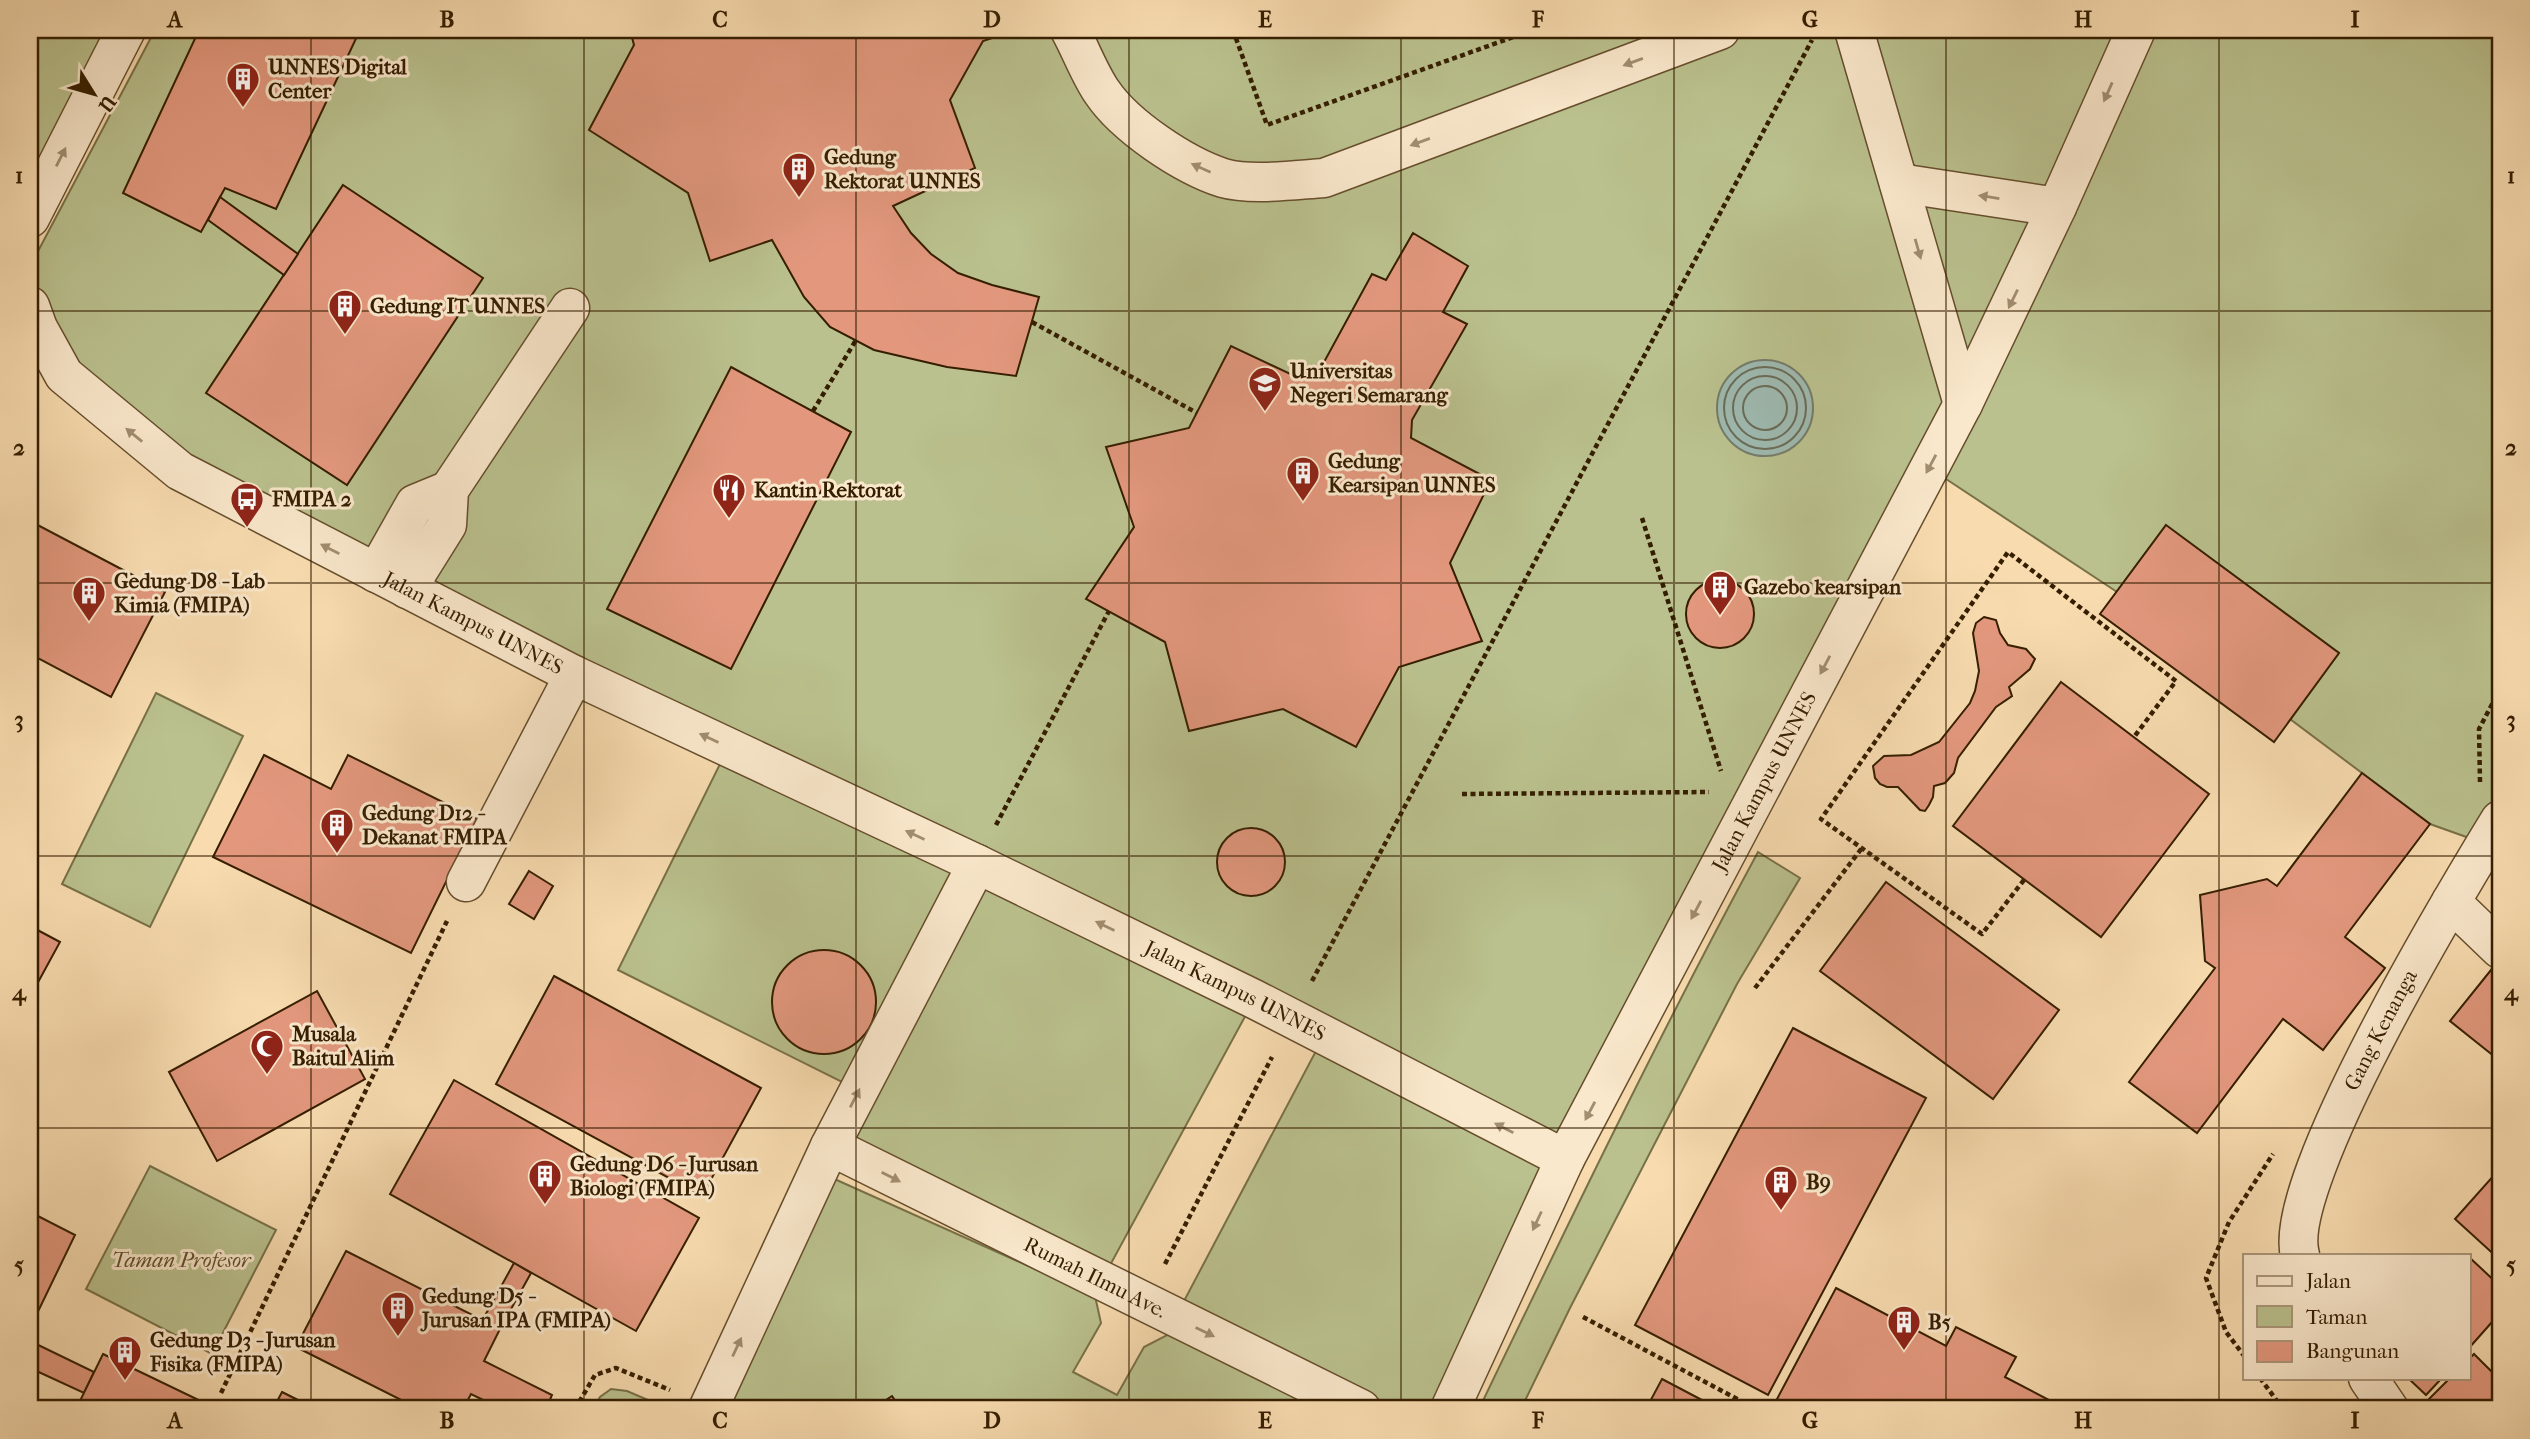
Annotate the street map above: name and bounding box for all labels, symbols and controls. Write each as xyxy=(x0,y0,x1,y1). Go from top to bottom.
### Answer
text: A xyxy=(166,6,184,33)
text: B xyxy=(440,6,455,33)
text: C xyxy=(712,6,728,33)
text: D xyxy=(983,6,1001,33)
text: E xyxy=(1258,6,1272,33)
text: F xyxy=(1531,6,1545,33)
text: G xyxy=(1802,6,1818,33)
text: H xyxy=(2074,6,2092,33)
text: I xyxy=(2351,6,2360,33)
place label: UNNES Digital Center xyxy=(267,55,407,103)
one-way arrow xyxy=(1622,57,1643,68)
north arrow xyxy=(60,60,130,130)
building icon: UNNES Digital Center xyxy=(224,60,262,109)
one-way arrow xyxy=(2102,82,2114,102)
text: U xyxy=(93,90,121,116)
one-way arrow xyxy=(1409,137,1430,148)
place label: Gedung Rektorat UNNES xyxy=(824,145,981,193)
one-way arrow xyxy=(55,147,67,167)
building icon: Gedung Rektorat UNNES xyxy=(780,150,818,199)
text: 1 xyxy=(15,162,23,189)
one-way arrow xyxy=(1191,162,1211,174)
text: 1 xyxy=(2507,162,2515,189)
one-way arrow xyxy=(1978,191,2000,202)
one-way arrow xyxy=(1913,238,1924,260)
building icon: Gedung IT UNNES xyxy=(326,287,364,336)
one-way arrow xyxy=(2007,289,2019,309)
place label: Gedung IT UNNES xyxy=(370,294,545,318)
place label: Universitas Negeri Semarang xyxy=(1289,359,1448,407)
school or university icon: Universitas Negeri Semarang xyxy=(1246,364,1284,413)
one-way arrow xyxy=(126,427,144,442)
text: 2 xyxy=(13,434,25,461)
text: 2 xyxy=(2505,434,2517,461)
place label: Gedung Kearsipan UNNES xyxy=(1328,449,1496,497)
building icon: Gedung Kearsipan UNNES xyxy=(1284,454,1322,503)
one-way arrow xyxy=(1925,454,1937,474)
restaurant icon: Kantin Rektorat xyxy=(710,471,748,520)
place label: Kantin Rektorat xyxy=(754,478,902,502)
bus stop icon: FMIPA 2 xyxy=(228,480,266,529)
place label: FMIPA 2 xyxy=(271,487,352,511)
one-way arrow xyxy=(320,543,340,555)
street label: Jalan Kampus UNNES xyxy=(377,565,567,679)
building icon: Gazebo kearsipan xyxy=(1701,568,1739,617)
place label: Gedung D8 - Lab Kimia (FMIPA) xyxy=(114,569,265,617)
building icon: Gedung D8 - Lab Kimia (FMIPA) xyxy=(70,574,108,623)
place label: Gazebo kearsipan xyxy=(1744,575,1902,599)
one-way arrow xyxy=(1819,655,1831,675)
street label: Jalan Kampus UNNES xyxy=(1706,688,1821,877)
text: 3 xyxy=(14,706,24,733)
text: 3 xyxy=(2506,706,2516,733)
one-way arrow xyxy=(699,732,719,744)
place label: Gedung D12 - Dekanat FMIPA xyxy=(362,801,508,849)
building icon: Gedung D12 - Dekanat FMIPA xyxy=(318,806,356,855)
one-way arrow xyxy=(905,829,925,840)
one-way arrow xyxy=(1691,900,1702,920)
one-way arrow xyxy=(1095,920,1115,932)
street label: Jalan Kampus UNNES xyxy=(1139,935,1330,1046)
street label: Gang Kenanga xyxy=(2339,965,2422,1094)
text: 4 xyxy=(11,979,27,1006)
text: 4 xyxy=(2503,979,2519,1006)
place label: Musala Baitul Alim xyxy=(291,1022,395,1070)
mosque icon: Musala Baitul Alim xyxy=(248,1027,286,1076)
one-way arrow xyxy=(849,1087,861,1107)
one-way arrow xyxy=(1585,1101,1596,1121)
one-way arrow xyxy=(1494,1123,1514,1134)
place label: Gedung D6 - Jurusan Biologi (FMIPA) xyxy=(570,1152,759,1200)
building icon: Gedung D6 - Jurusan Biologi (FMIPA) xyxy=(526,1157,564,1206)
building icon: B9 xyxy=(1762,1163,1800,1212)
place label: B9 xyxy=(1806,1170,1831,1194)
one-way arrow xyxy=(881,1171,901,1182)
one-way arrow xyxy=(1531,1211,1542,1231)
street label: Rumah Ilmu Ave. xyxy=(1020,1232,1170,1323)
park label: Taman Profesor xyxy=(112,1248,252,1272)
text: 5 xyxy=(14,1251,24,1278)
text: 5 xyxy=(2506,1251,2516,1278)
legend xyxy=(2243,1254,2470,1380)
text: Jalan xyxy=(2304,1269,2351,1293)
place label: Gedung D5 - Jurusan IPA (FMIPA) xyxy=(420,1284,611,1332)
building icon: Gedung D5 - Jurusan IPA (FMIPA) xyxy=(379,1289,417,1338)
building icon: B5 xyxy=(1885,1303,1923,1352)
text: Taman xyxy=(2306,1305,2367,1329)
place label: B5 xyxy=(1928,1310,1951,1334)
one-way arrow xyxy=(1195,1326,1215,1337)
place label: Gedung D3 - Jurusan Fisika (FMIPA) xyxy=(149,1328,336,1376)
building icon: Gedung D3 - Jurusan Fisika (FMIPA) xyxy=(106,1333,144,1382)
one-way arrow xyxy=(732,1337,743,1358)
text: Bangunan xyxy=(2306,1339,2399,1363)
text: A xyxy=(166,1407,184,1434)
text: B xyxy=(440,1407,455,1434)
text: C xyxy=(712,1407,728,1434)
text: D xyxy=(983,1407,1001,1434)
text: E xyxy=(1258,1407,1272,1434)
text: F xyxy=(1531,1407,1545,1434)
text: G xyxy=(1802,1407,1818,1434)
text: H xyxy=(2074,1407,2092,1434)
text: I xyxy=(2351,1407,2360,1434)

